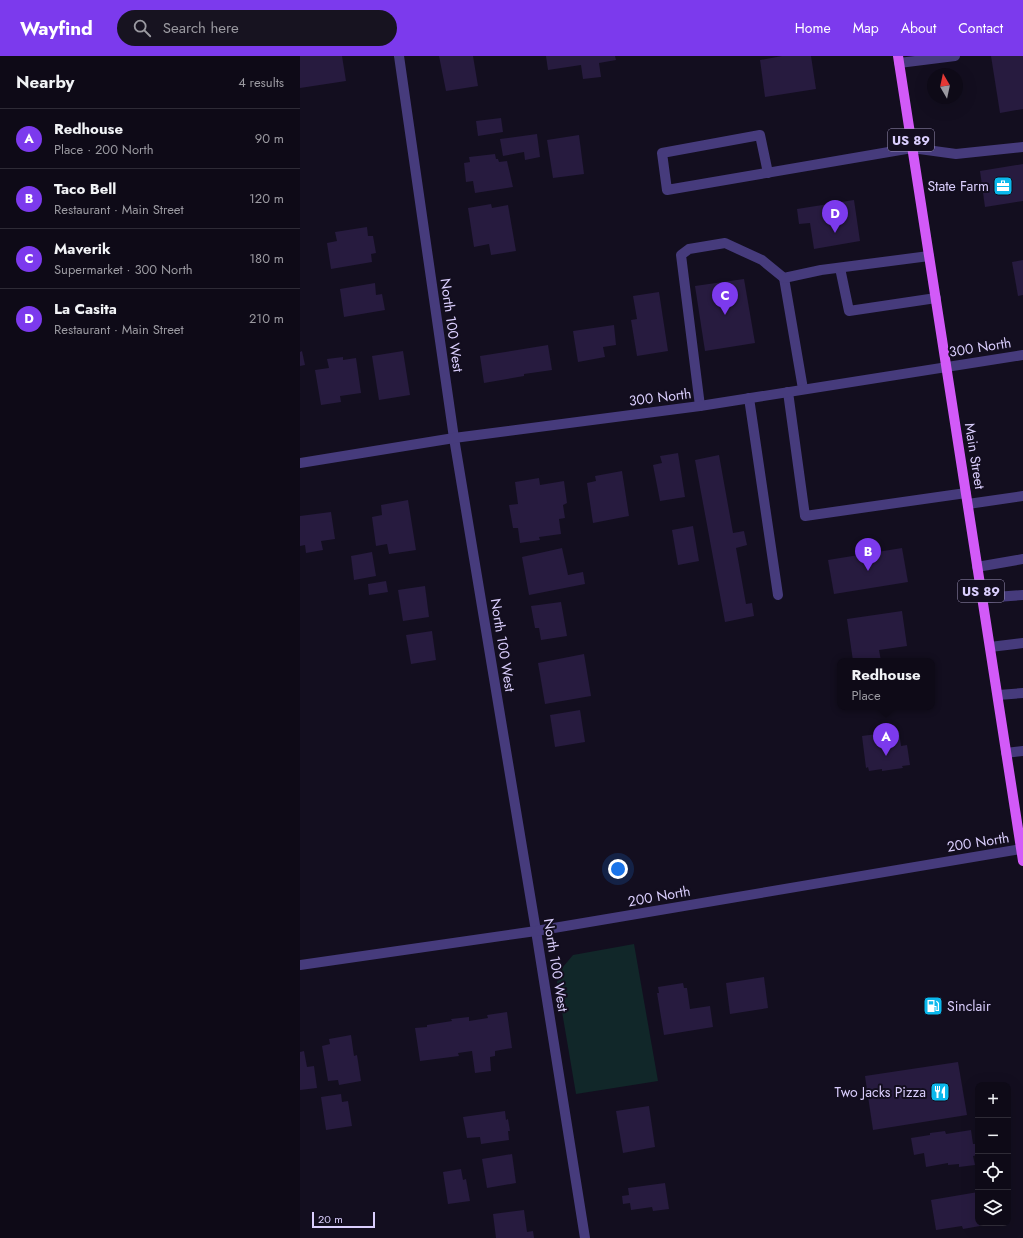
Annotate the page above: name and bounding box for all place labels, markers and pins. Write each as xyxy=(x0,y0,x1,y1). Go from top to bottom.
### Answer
office icon: State Farm xyxy=(992,175,1014,197)
place label: State Farm xyxy=(927,176,989,196)
pin: D xyxy=(822,200,848,233)
pin: C xyxy=(712,282,738,315)
pin: B xyxy=(855,538,881,571)
pin: A xyxy=(873,723,899,756)
fuel station icon: Sinclair xyxy=(922,995,944,1017)
place label: Sinclair xyxy=(947,996,991,1016)
restaurant icon: Two Jacks Pizza xyxy=(929,1081,951,1103)
place label: Two Jacks Pizza xyxy=(835,1082,926,1102)

